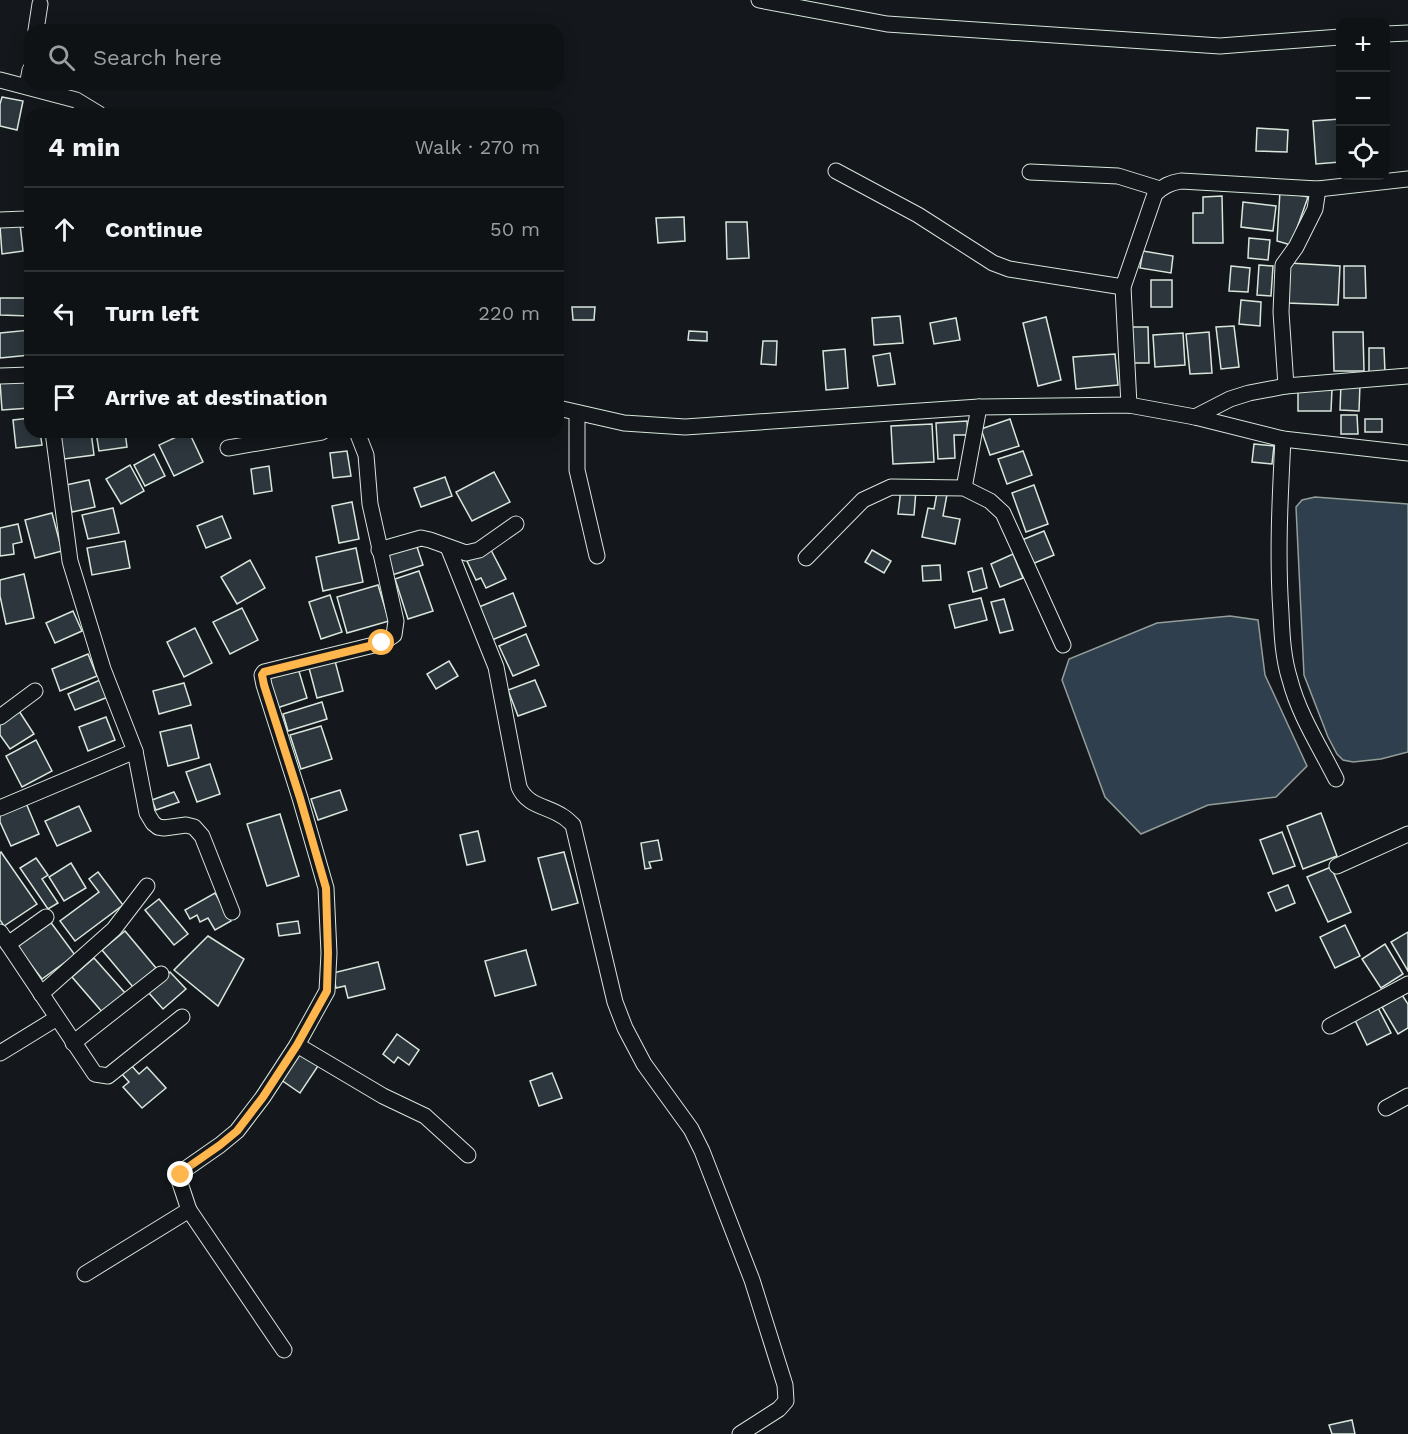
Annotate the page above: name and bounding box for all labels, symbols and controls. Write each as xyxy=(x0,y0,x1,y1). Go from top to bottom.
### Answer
map controls xyxy=(1336,18,1390,180)
button: + xyxy=(1336,18,1390,72)
search box xyxy=(24,24,564,90)
icon: search xyxy=(45,41,78,74)
text: Search here xyxy=(93,45,222,70)
button: − xyxy=(1336,72,1390,126)
button: locate xyxy=(1336,126,1390,180)
text: 4 min xyxy=(48,132,120,162)
text: Walk · 270 m xyxy=(415,135,540,159)
icon: ahead xyxy=(48,213,81,246)
text: Continue xyxy=(105,217,203,242)
text: 50 m xyxy=(490,217,540,241)
icon: left xyxy=(48,297,81,330)
text: Turn left xyxy=(105,301,199,326)
text: 220 m xyxy=(478,301,540,325)
icon: arrive xyxy=(48,381,81,414)
text: Arrive at destination xyxy=(105,385,328,410)
route start xyxy=(368,629,394,655)
route end xyxy=(167,1161,193,1187)

